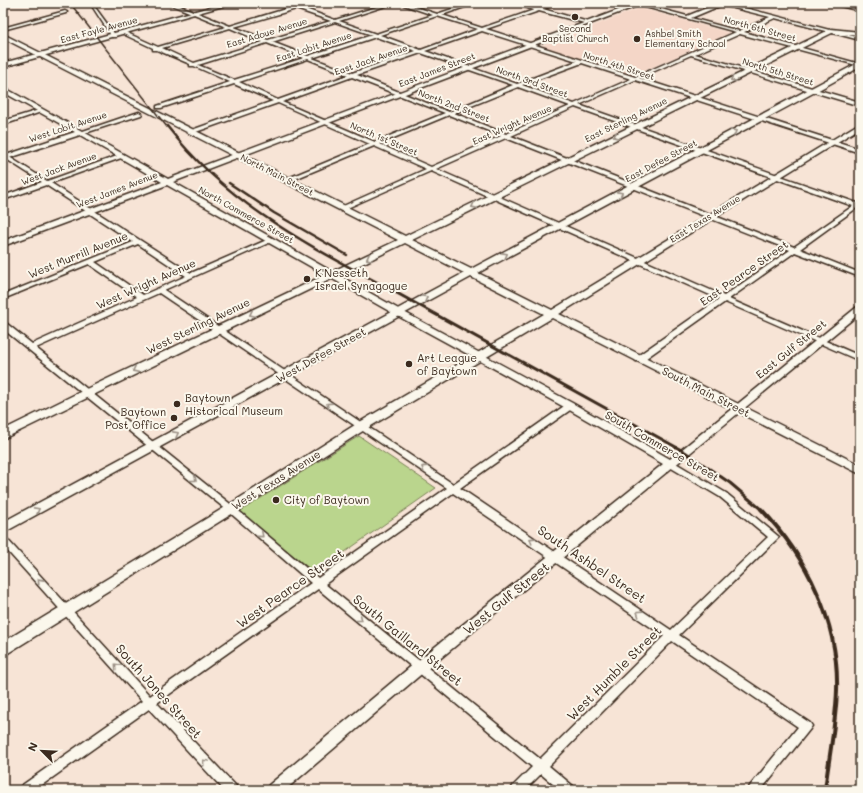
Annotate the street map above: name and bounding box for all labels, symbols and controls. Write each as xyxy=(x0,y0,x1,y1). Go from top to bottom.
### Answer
marker: Second Baptist Church xyxy=(570,12,580,22)
street label: East Fayle Avenue xyxy=(59,14,139,45)
street label: North 6th Street xyxy=(723,14,798,43)
street label: East Adoue Avenue xyxy=(225,15,309,50)
place label: Second Baptist Church xyxy=(542,23,608,44)
place label: Ashbel Smith Elementary School xyxy=(645,28,726,49)
street label: East Lobit Avenue xyxy=(275,29,353,64)
marker: Ashbel Smith Elementary School xyxy=(632,34,642,44)
street label: East Jack Avenue xyxy=(333,42,409,77)
street label: North 4th Street xyxy=(582,49,656,82)
street label: East James Street xyxy=(397,50,477,89)
street label: North 5th Street xyxy=(741,55,815,88)
street label: North 3rd Street xyxy=(495,63,570,100)
one-way arrow xyxy=(729,74,737,82)
street label: North 2nd Street xyxy=(417,87,491,124)
street label: East Sterling Avenue xyxy=(583,95,669,144)
street label: East Wright Avenue xyxy=(471,102,553,147)
street label: West Lobit Avenue xyxy=(28,109,108,144)
street label: North 1st Street xyxy=(349,119,420,158)
one-way arrow xyxy=(730,130,737,137)
one-way arrow xyxy=(613,131,620,139)
street label: East Defee Street xyxy=(623,137,699,184)
street label: West Jack Avenue xyxy=(20,150,98,187)
street label: North Main Street xyxy=(239,151,316,198)
street label: West James Avenue xyxy=(75,169,159,210)
street label: North Commerce Street xyxy=(197,184,296,245)
one-way arrow xyxy=(616,191,623,199)
street label: East Texas Avenue xyxy=(667,192,742,245)
one-way arrow xyxy=(471,201,478,209)
street label: West Murrill Avenue xyxy=(26,228,130,281)
street label: East Pearce Street xyxy=(697,236,791,309)
one-way arrow xyxy=(501,252,508,260)
one-way arrow xyxy=(366,253,373,260)
street label: West Wright Avenue xyxy=(94,255,198,312)
place label: K'Nesseth Israel Synagogue xyxy=(315,265,408,293)
marker: K'Nesseth Israel Synagogue xyxy=(302,274,312,284)
street label: West Sterling Avenue xyxy=(143,294,252,357)
one-way arrow xyxy=(421,296,429,303)
one-way arrow xyxy=(248,309,256,317)
street label: East Gulf Street xyxy=(752,315,829,382)
street label: West Defee Street xyxy=(273,323,369,386)
place label: Art League of Baytown xyxy=(417,350,477,378)
marker: Art League of Baytown xyxy=(404,359,414,369)
street label: South Main Street xyxy=(660,363,753,420)
one-way arrow xyxy=(131,365,139,373)
place label: Baytown Historical Museum xyxy=(185,390,283,418)
marker: Baytown Historical Museum xyxy=(172,399,182,409)
one-way arrow xyxy=(326,402,333,410)
place label: Baytown Post Office xyxy=(105,404,166,432)
street label: South Commerce Street xyxy=(602,407,722,484)
marker: Baytown Post Office xyxy=(169,413,179,423)
one-way arrow xyxy=(172,431,179,439)
street label: West Texas Avenue xyxy=(228,446,323,513)
one-way arrow xyxy=(421,466,428,473)
one-way arrow xyxy=(189,475,196,482)
place label: City of Baytown xyxy=(284,492,369,507)
marker: City of Baytown xyxy=(271,495,281,505)
one-way arrow xyxy=(33,507,40,514)
street label: South Ashbel Street xyxy=(535,521,650,606)
one-way arrow xyxy=(256,530,263,537)
one-way arrow xyxy=(529,538,536,545)
street label: West Pearce Street xyxy=(233,544,347,631)
street label: West Gulf Street xyxy=(459,557,553,638)
one-way arrow xyxy=(37,578,45,586)
street label: South Gaillard Street xyxy=(350,590,467,689)
one-way arrow xyxy=(637,611,644,618)
one-way arrow xyxy=(356,614,363,621)
street label: West Humble Street xyxy=(563,621,665,724)
street label: South Jones Street xyxy=(112,640,206,742)
one-way arrow xyxy=(114,663,122,671)
north arrow xyxy=(22,731,62,771)
text: N xyxy=(24,740,41,754)
one-way arrow xyxy=(203,759,210,766)

